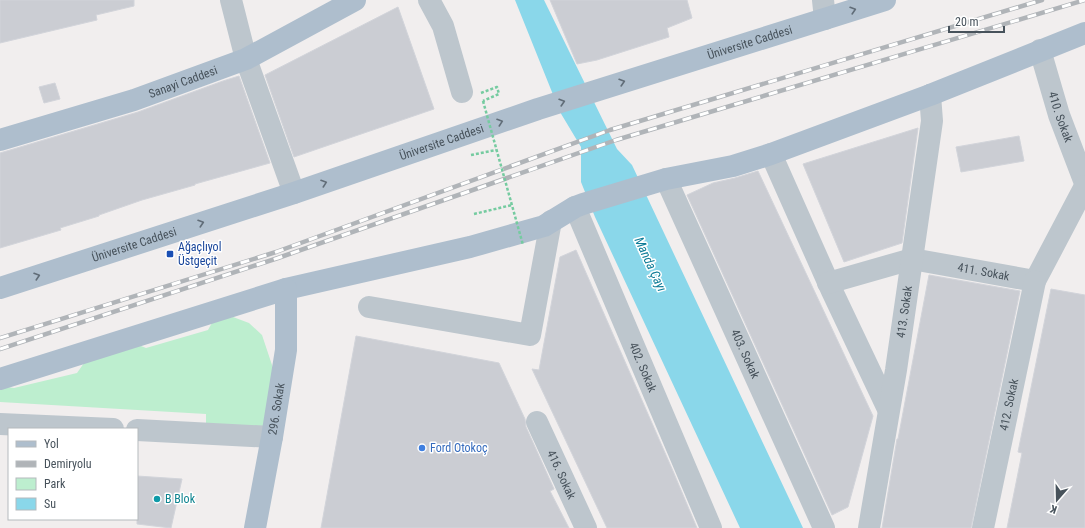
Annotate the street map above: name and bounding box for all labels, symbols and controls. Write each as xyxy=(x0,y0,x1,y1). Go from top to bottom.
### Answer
one-way arrow xyxy=(850,6,857,15)
scale bar xyxy=(949,8,1004,34)
text: 20 m xyxy=(955,15,979,29)
street label: Üniversite Caddesi xyxy=(705,23,794,62)
street label: Sanayi Caddesi xyxy=(147,63,219,101)
one-way arrow xyxy=(619,78,626,87)
street label: 410. Sokak xyxy=(1046,90,1076,145)
one-way arrow xyxy=(558,98,565,107)
one-way arrow xyxy=(497,119,504,127)
street label: Üniversite Caddesi xyxy=(397,121,486,163)
one-way arrow xyxy=(321,179,328,188)
one-way arrow xyxy=(197,220,204,228)
street label: Üniversite Caddesi xyxy=(90,224,178,265)
water label: Manda Çayı xyxy=(631,235,670,294)
place label: Ağaçlıyol Üstgeçit xyxy=(178,240,221,268)
marker: Ağaçlıyol Üstgeçit xyxy=(165,249,175,259)
street label: 411. Sokak xyxy=(956,260,1011,283)
one-way arrow xyxy=(33,272,40,281)
street label: 413. Sokak xyxy=(894,284,915,339)
street label: 403. Sokak xyxy=(728,327,763,381)
street label: 402. Sokak xyxy=(626,340,660,395)
street label: 412. Sokak xyxy=(997,377,1021,432)
street label: 296. Sokak xyxy=(265,381,288,436)
legend xyxy=(8,428,138,520)
text: Yol xyxy=(44,437,59,451)
place label: Ford Otokoç xyxy=(430,441,488,455)
marker: Ford Otokoç xyxy=(417,443,427,453)
street label: 416. Sokak xyxy=(544,448,579,502)
text: Demiryolu xyxy=(44,457,92,471)
text: Park xyxy=(44,477,66,491)
north arrow xyxy=(1037,480,1077,520)
place label: B Blok xyxy=(165,492,196,506)
marker: B Blok xyxy=(152,494,162,504)
text: Su xyxy=(44,497,56,511)
text: K xyxy=(1048,501,1059,516)

